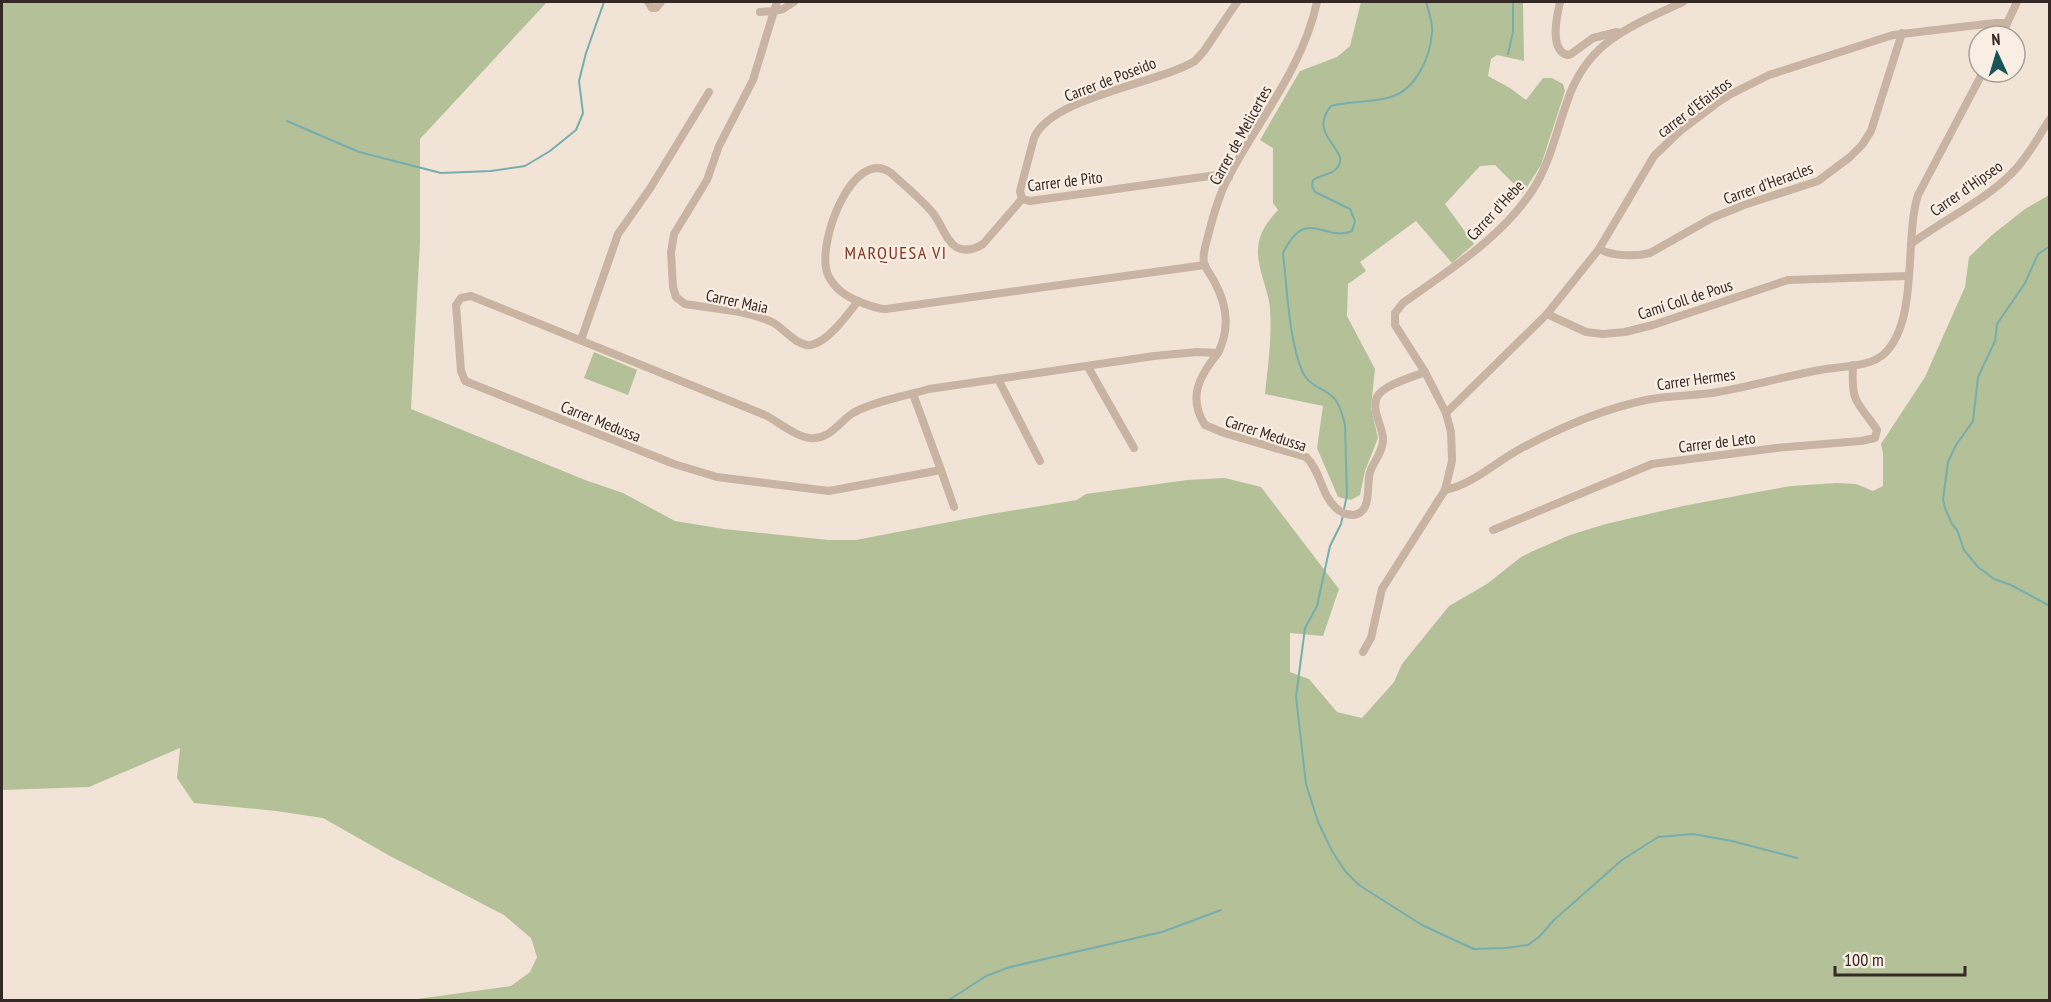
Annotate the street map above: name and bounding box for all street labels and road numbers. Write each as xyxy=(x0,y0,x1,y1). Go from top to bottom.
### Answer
street label: Carrer de Poseido xyxy=(1061,52,1159,106)
street label: carrer d'Efaistos xyxy=(1653,73,1735,141)
street label: Carrer de Melicertes xyxy=(1204,82,1276,188)
street label: Carrer d'Hipseo xyxy=(1926,156,2006,220)
street label: Carrer d'Heracles xyxy=(1720,158,1816,208)
street label: Carrer de Pito xyxy=(1026,166,1104,196)
street label: Carrer d'Hebe xyxy=(1462,176,1528,244)
street label: Camí Coll de Pous xyxy=(1635,274,1735,324)
street label: Carrer Maia xyxy=(704,285,770,317)
street label: Carrer Hermes xyxy=(1656,364,1736,394)
street label: Carrer Medussa xyxy=(558,396,644,446)
street label: Carrer Medussa xyxy=(1223,410,1309,456)
street label: Carrer de Leto xyxy=(1677,427,1757,457)

